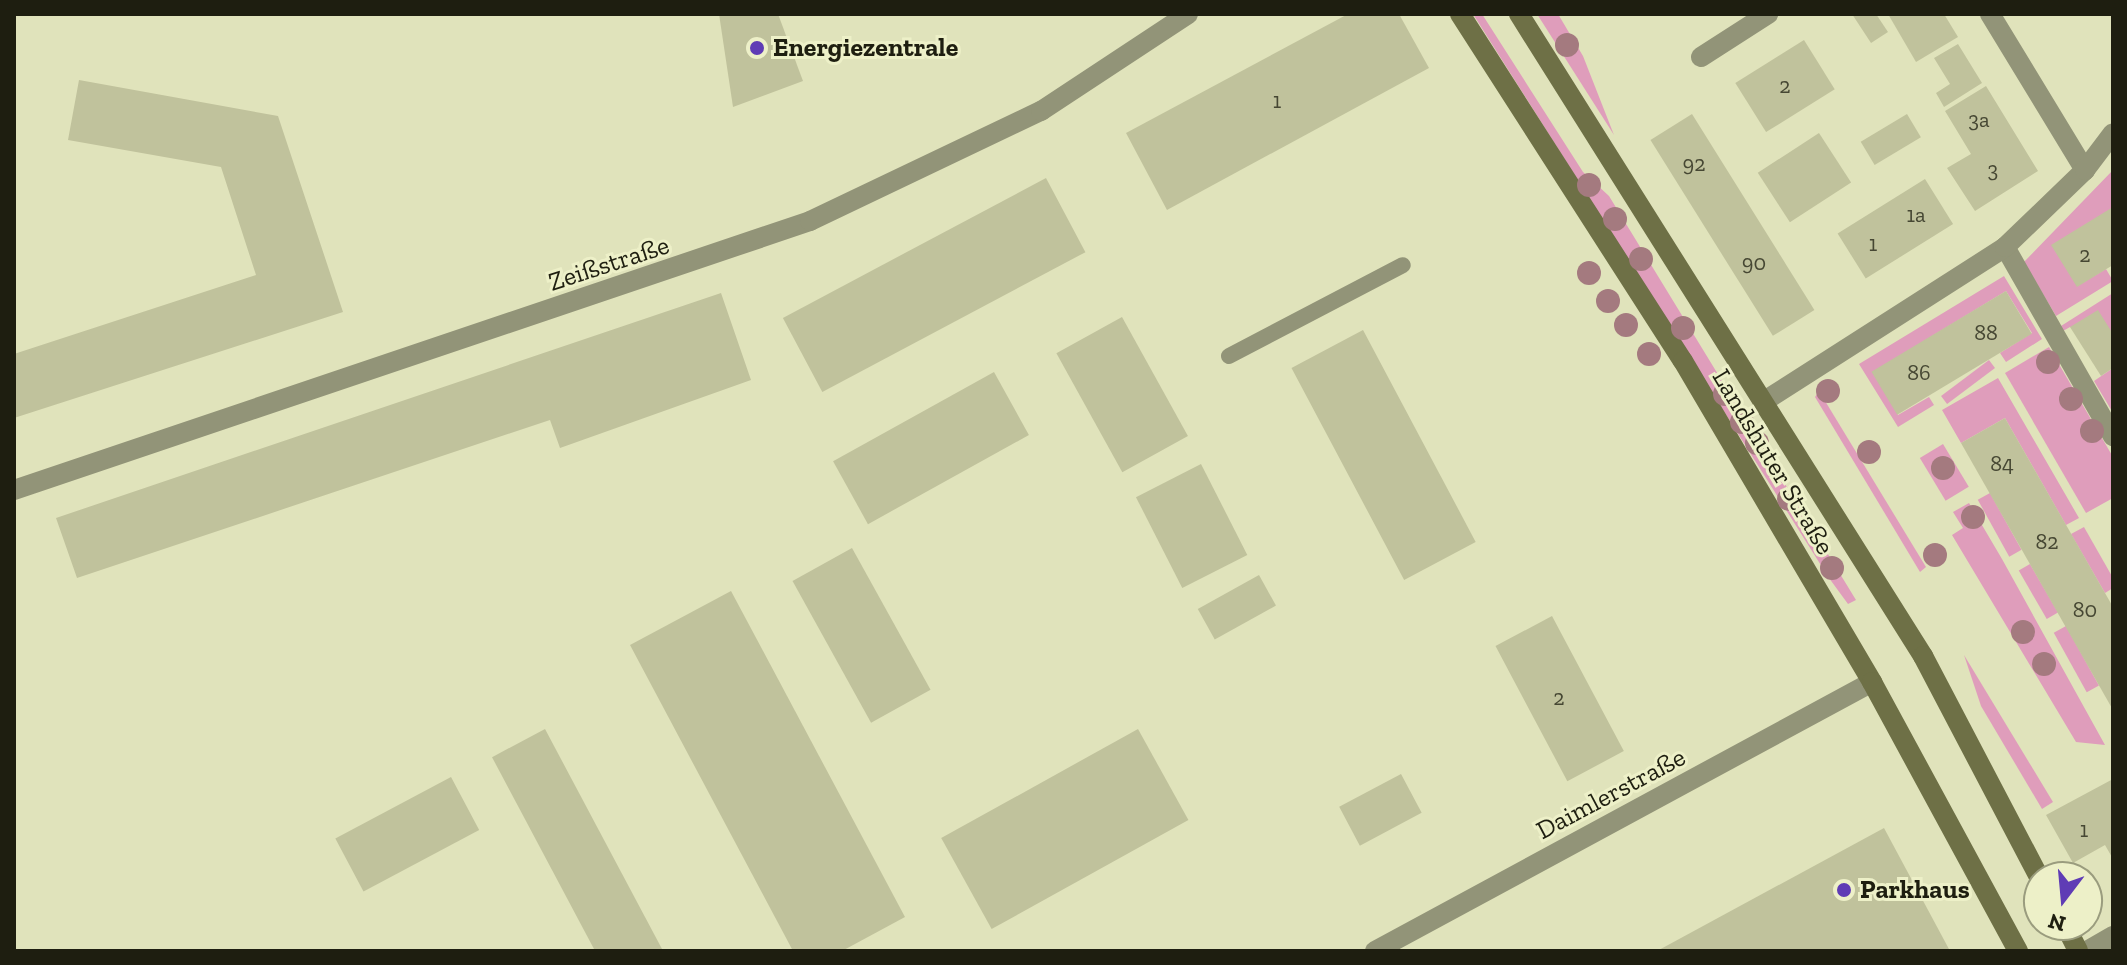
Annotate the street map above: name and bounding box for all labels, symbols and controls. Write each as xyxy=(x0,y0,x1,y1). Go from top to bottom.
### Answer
place label: Energiezentrale xyxy=(773,32,958,64)
marker: Energiezentrale xyxy=(748,39,766,57)
house number: 2 xyxy=(1779,73,1791,99)
house number: 1 xyxy=(1273,88,1281,114)
house number: 3a xyxy=(1968,107,1990,133)
house number: 92 xyxy=(1682,151,1706,177)
house number: 3 xyxy=(1988,157,1998,183)
house number: 1a xyxy=(1906,202,1926,228)
street label: Zeißstraße xyxy=(545,230,673,298)
house number: 1 xyxy=(1869,231,1877,257)
house number: 2 xyxy=(2079,242,2091,268)
house number: 90 xyxy=(1742,250,1766,276)
house number: 88 xyxy=(1974,320,1998,346)
house number: 86 xyxy=(1907,360,1931,386)
street label: Landshuter Straße xyxy=(1705,363,1841,561)
house number: 84 xyxy=(1990,451,2014,477)
house number: 82 xyxy=(2035,529,2059,555)
house number: 80 xyxy=(2073,597,2097,623)
house number: 2 xyxy=(1553,685,1565,711)
street label: Daimlerstraße xyxy=(1531,742,1691,846)
house number: 1 xyxy=(2080,817,2088,843)
north arrow xyxy=(2023,861,2103,941)
place label: Parkhaus xyxy=(1860,874,1970,906)
marker: Parkhaus xyxy=(1835,881,1853,899)
text: N xyxy=(2045,907,2069,938)

